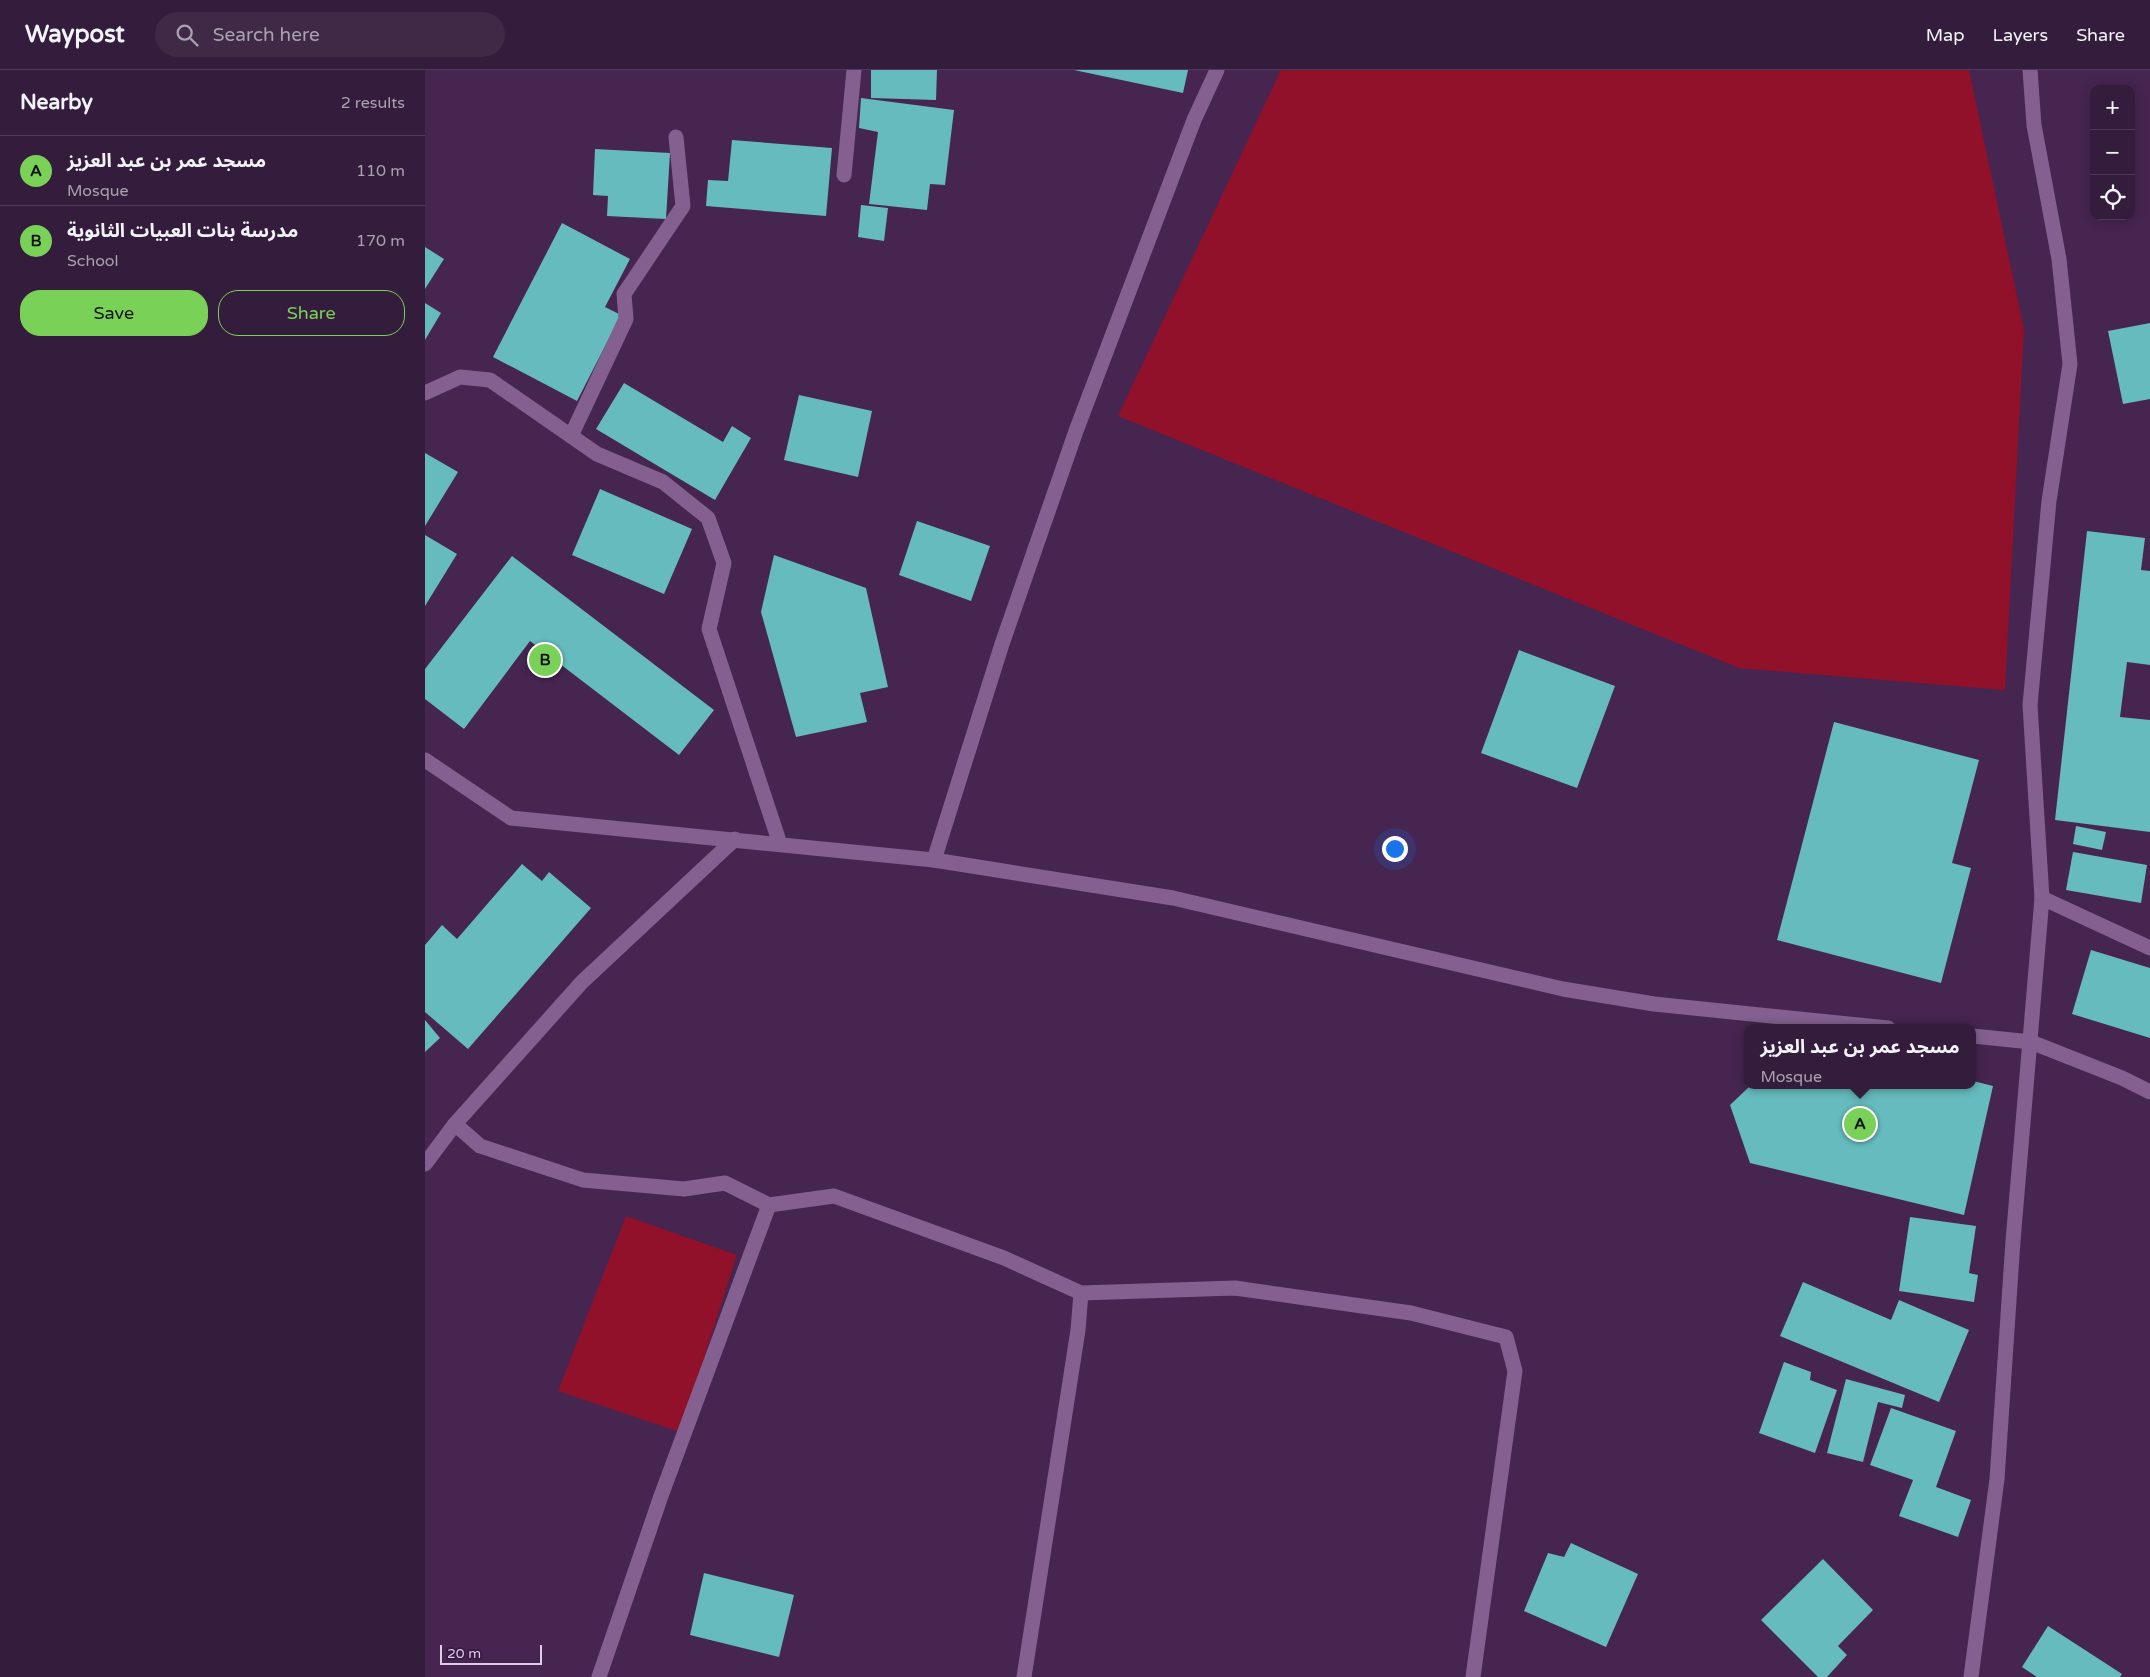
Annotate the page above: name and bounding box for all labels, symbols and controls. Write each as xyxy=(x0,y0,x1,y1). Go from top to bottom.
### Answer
search box xyxy=(155,12,505,57)
text: Waypost xyxy=(25,20,125,49)
icon: search xyxy=(173,21,201,49)
text: Search here xyxy=(213,24,320,46)
text: Map xyxy=(1926,24,1965,46)
text: Layers xyxy=(1993,24,2048,46)
text: Share xyxy=(2076,24,2125,46)
map controls xyxy=(2090,85,2135,220)
button: + xyxy=(2090,85,2135,130)
text: Nearby xyxy=(20,90,93,115)
text: 2 results xyxy=(341,93,405,113)
button: − xyxy=(2090,130,2135,175)
text: مسجد عمر بن عبد العزيز xyxy=(67,150,266,172)
text: A xyxy=(30,161,42,181)
text: 110 m xyxy=(356,161,405,181)
button: locate xyxy=(2090,175,2135,220)
text: Mosque xyxy=(67,181,129,201)
text: مدرسة بنات العبيات الثانوية xyxy=(67,220,298,242)
text: B xyxy=(30,231,42,251)
text: 170 m xyxy=(356,231,405,251)
text: School xyxy=(67,251,119,271)
button: Save xyxy=(20,290,208,336)
button: Share xyxy=(218,290,405,336)
pin: B xyxy=(529,641,561,679)
your location xyxy=(1382,836,1408,862)
popup xyxy=(1744,1024,1976,1089)
text: مسجد عمر بن عبد العزيز xyxy=(1760,1036,1960,1058)
text: Mosque xyxy=(1760,1067,1822,1087)
pin: A xyxy=(1844,1105,1876,1143)
scale bar xyxy=(440,1642,543,1665)
text: 20 m xyxy=(447,1645,481,1662)

